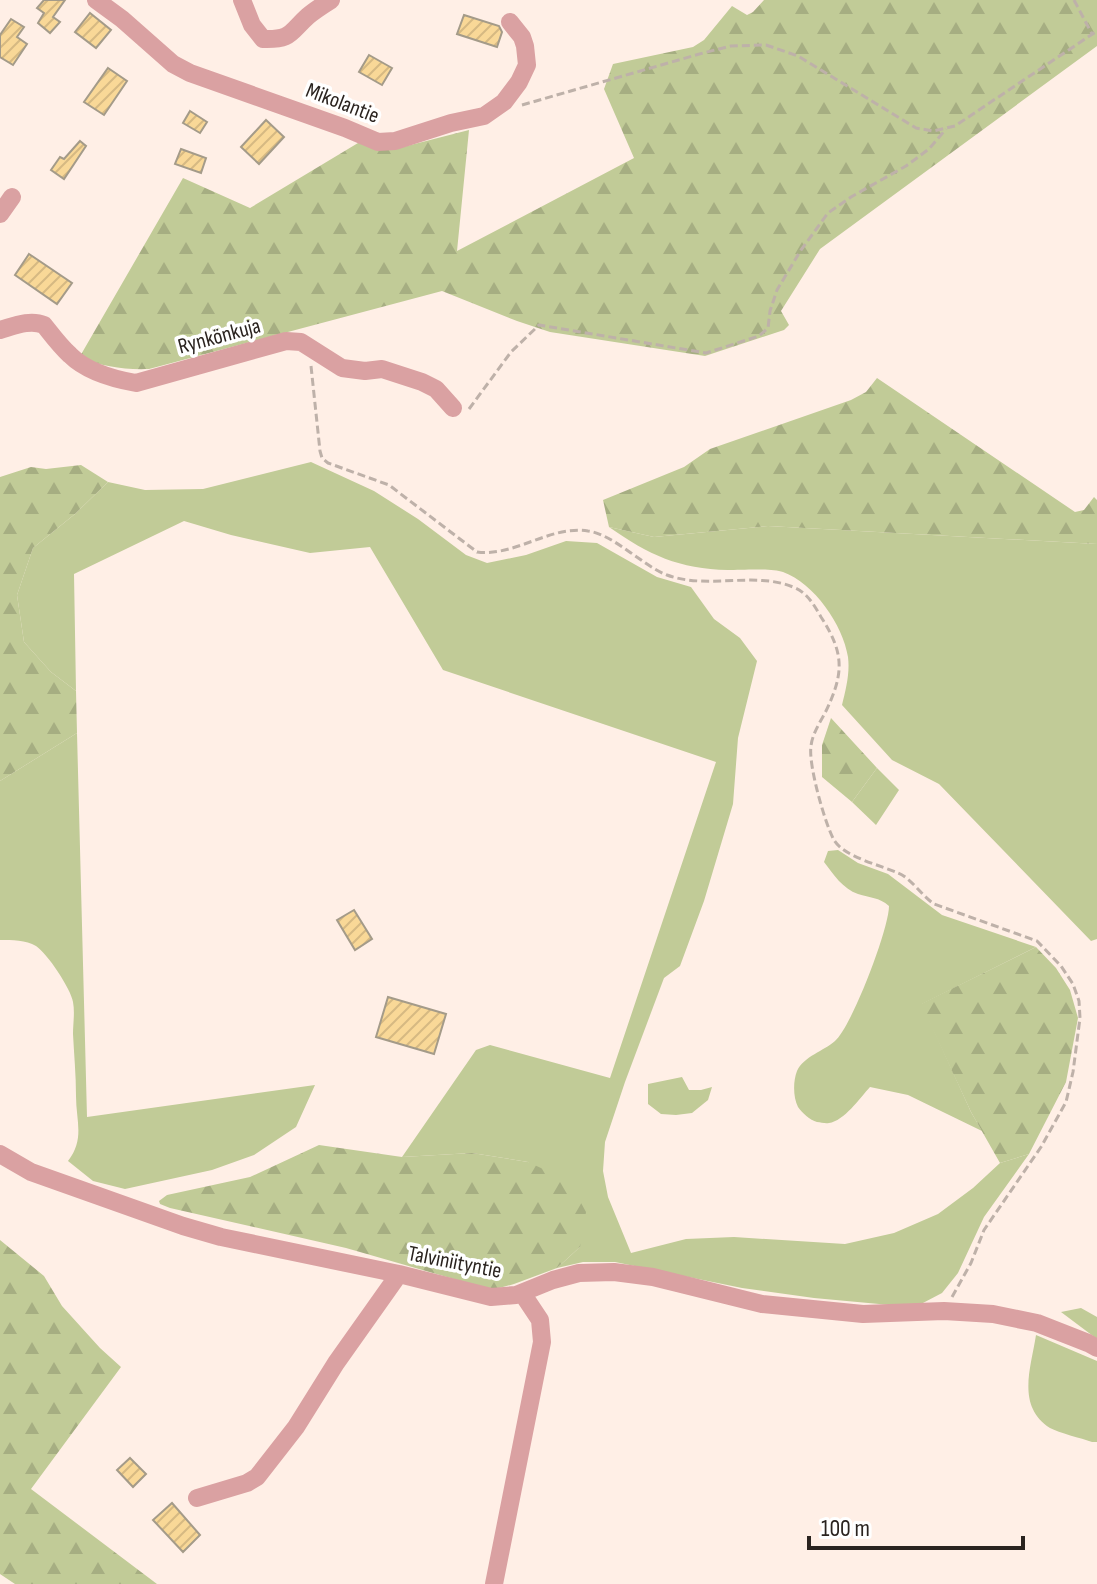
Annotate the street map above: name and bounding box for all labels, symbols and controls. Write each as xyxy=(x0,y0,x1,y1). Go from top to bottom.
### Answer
street label: Mikolantie xyxy=(302,77,383,130)
street label: Rynkönkuja xyxy=(175,312,264,360)
street label: Talviniityntie xyxy=(406,1240,504,1285)
scale bar xyxy=(809,1500,1023,1550)
text: 100 m xyxy=(821,1514,870,1543)

